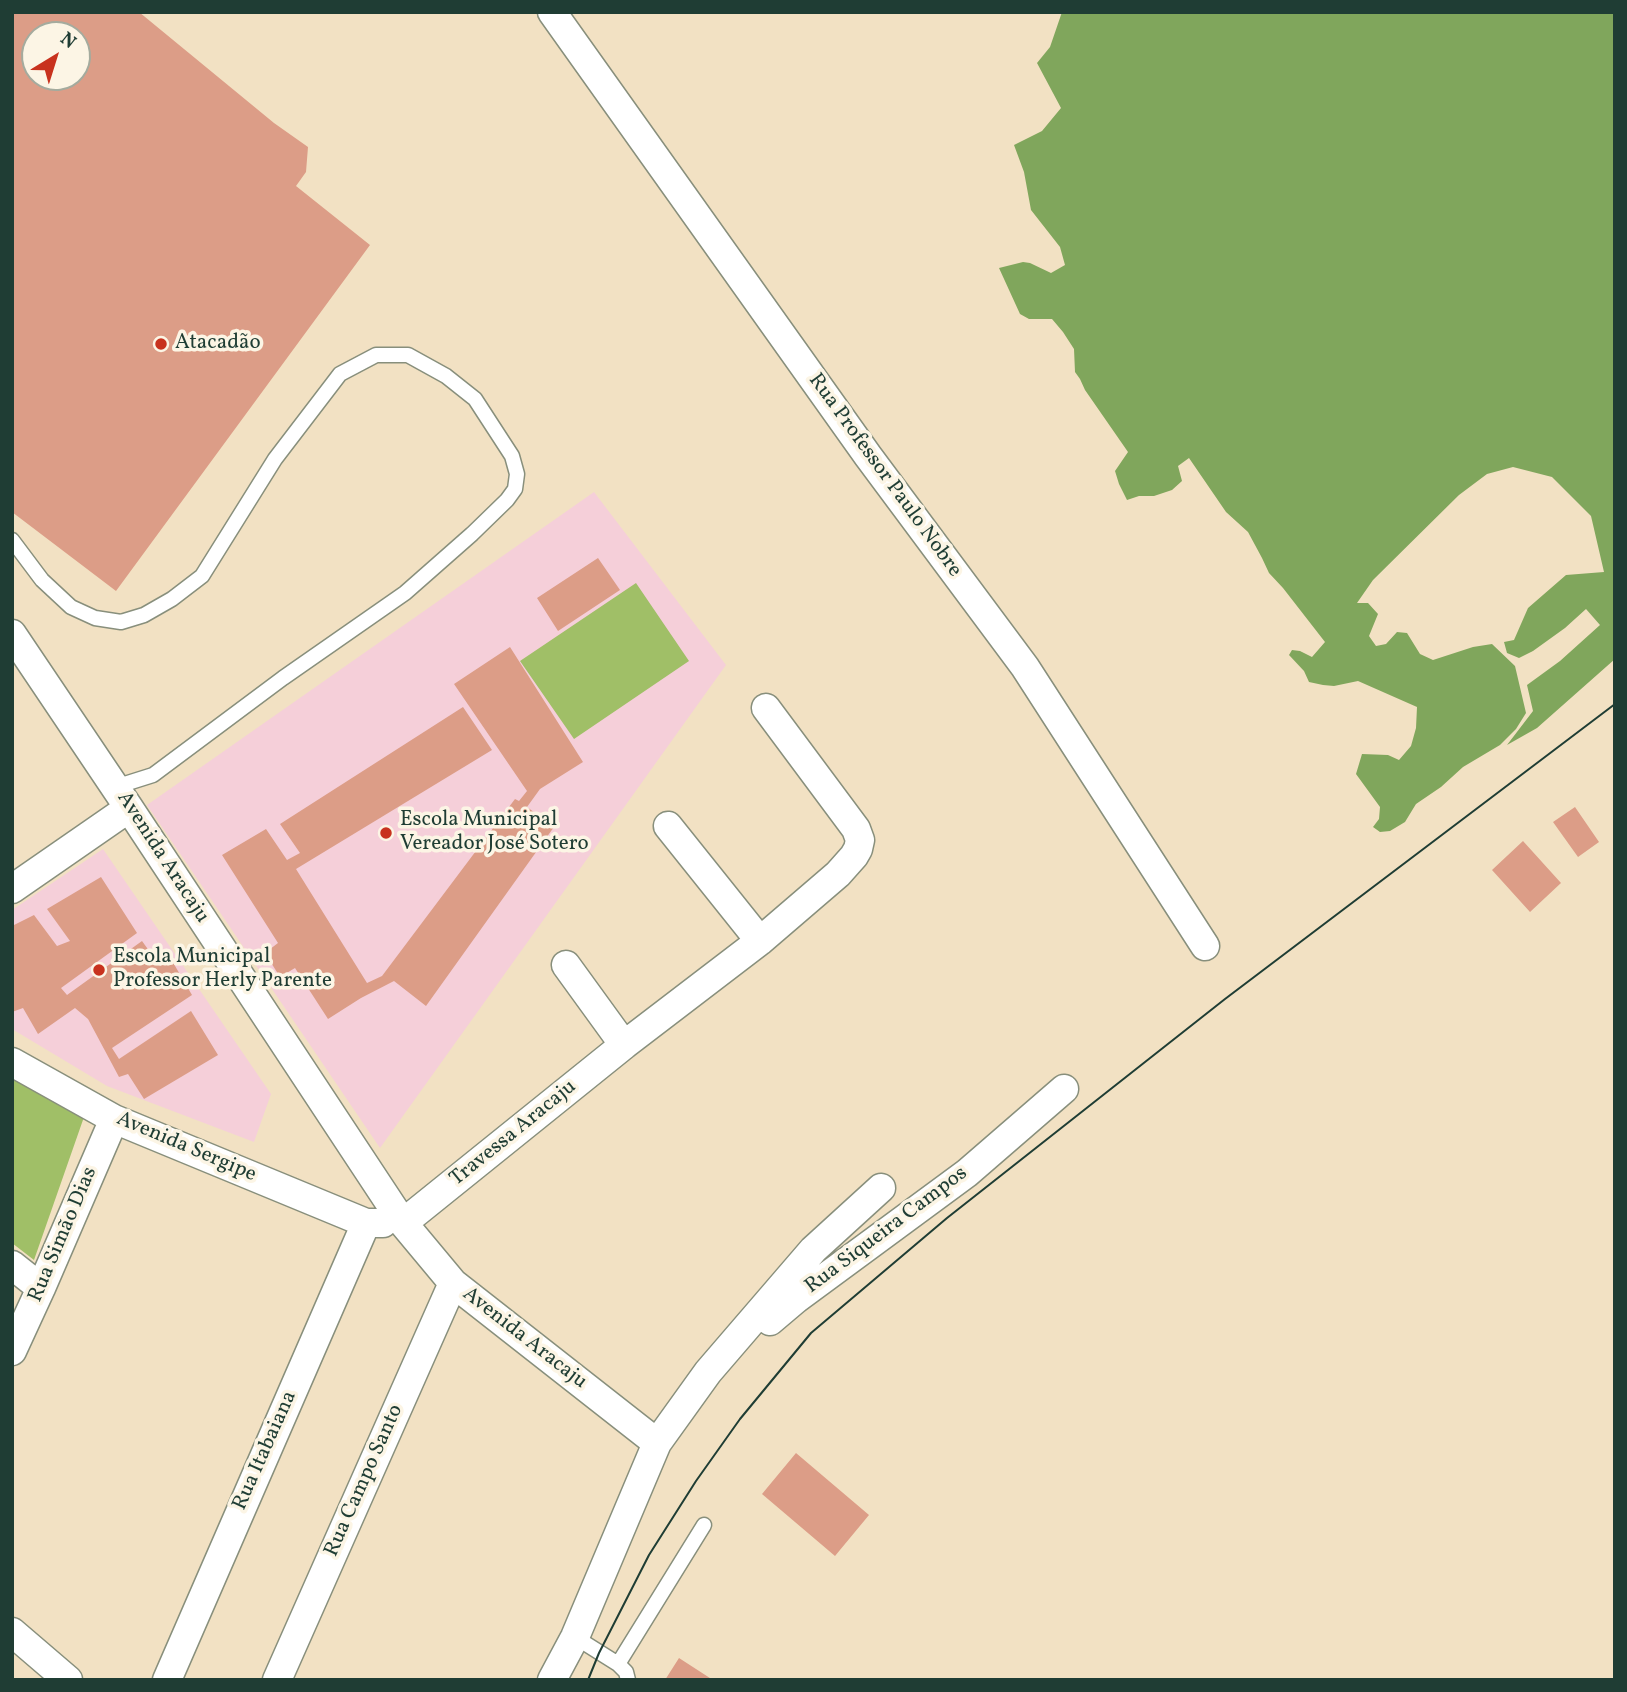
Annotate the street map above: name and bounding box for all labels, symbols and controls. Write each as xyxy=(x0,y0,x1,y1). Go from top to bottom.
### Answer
north arrow xyxy=(21,21,91,91)
text: N xyxy=(54,27,81,56)
place label: Atacadão xyxy=(175,331,261,357)
marker: Atacadão xyxy=(153,336,169,352)
street label: Rua Professor Paulo Nobre xyxy=(802,369,966,583)
street label: Avenida Aracaju xyxy=(110,788,214,928)
place label: Escola Municipal Vereador José Sotero xyxy=(400,808,589,858)
marker: Escola Municipal Vereador José Sotero xyxy=(378,825,394,841)
place label: Escola Municipal Professor Herly Parente xyxy=(113,945,332,995)
marker: Escola Municipal Professor Herly Parente xyxy=(91,962,107,978)
street label: Travessa Aracaju xyxy=(446,1075,582,1193)
street label: Avenida Sergipe xyxy=(112,1107,260,1189)
street label: Rua Siqueira Campos xyxy=(801,1162,973,1300)
street label: Rua Simão Dias xyxy=(24,1164,104,1306)
street label: Avenida Aracaju xyxy=(457,1282,591,1396)
street label: Rua Itabaiana xyxy=(228,1387,304,1515)
street label: Rua Campo Santo xyxy=(320,1401,410,1561)

